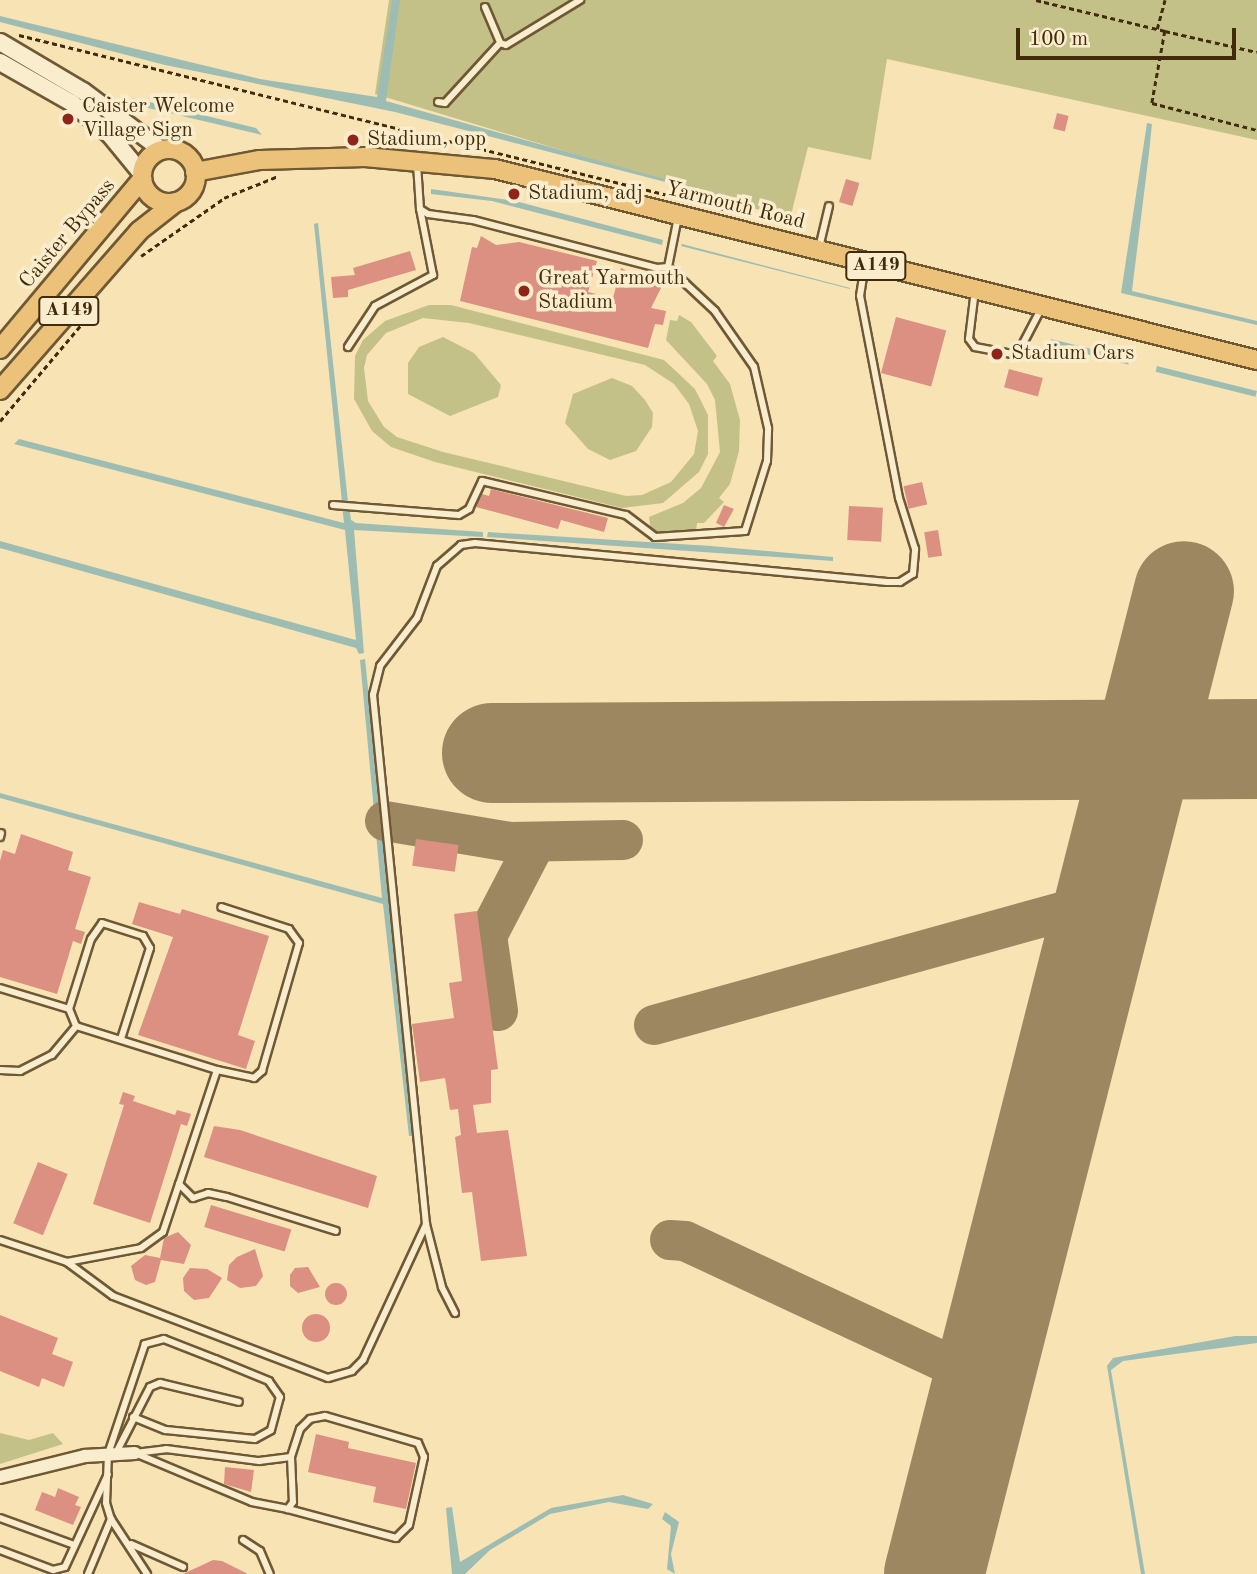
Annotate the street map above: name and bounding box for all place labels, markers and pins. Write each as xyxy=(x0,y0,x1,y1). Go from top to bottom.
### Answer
place label: Caister Welcome Village Sign xyxy=(82,94,234,144)
marker: Caister Welcome Village Sign xyxy=(60,111,76,127)
place label: Stadium, opp xyxy=(367,127,486,153)
marker: Stadium, opp xyxy=(345,132,361,148)
place label: Stadium, adj xyxy=(528,181,643,207)
marker: Stadium, adj xyxy=(506,186,522,202)
place label: Great Yarmouth Stadium xyxy=(538,266,685,316)
marker: Great Yarmouth Stadium xyxy=(516,283,532,299)
place label: Stadium Cars xyxy=(1011,341,1134,367)
marker: Stadium Cars xyxy=(989,346,1005,362)

